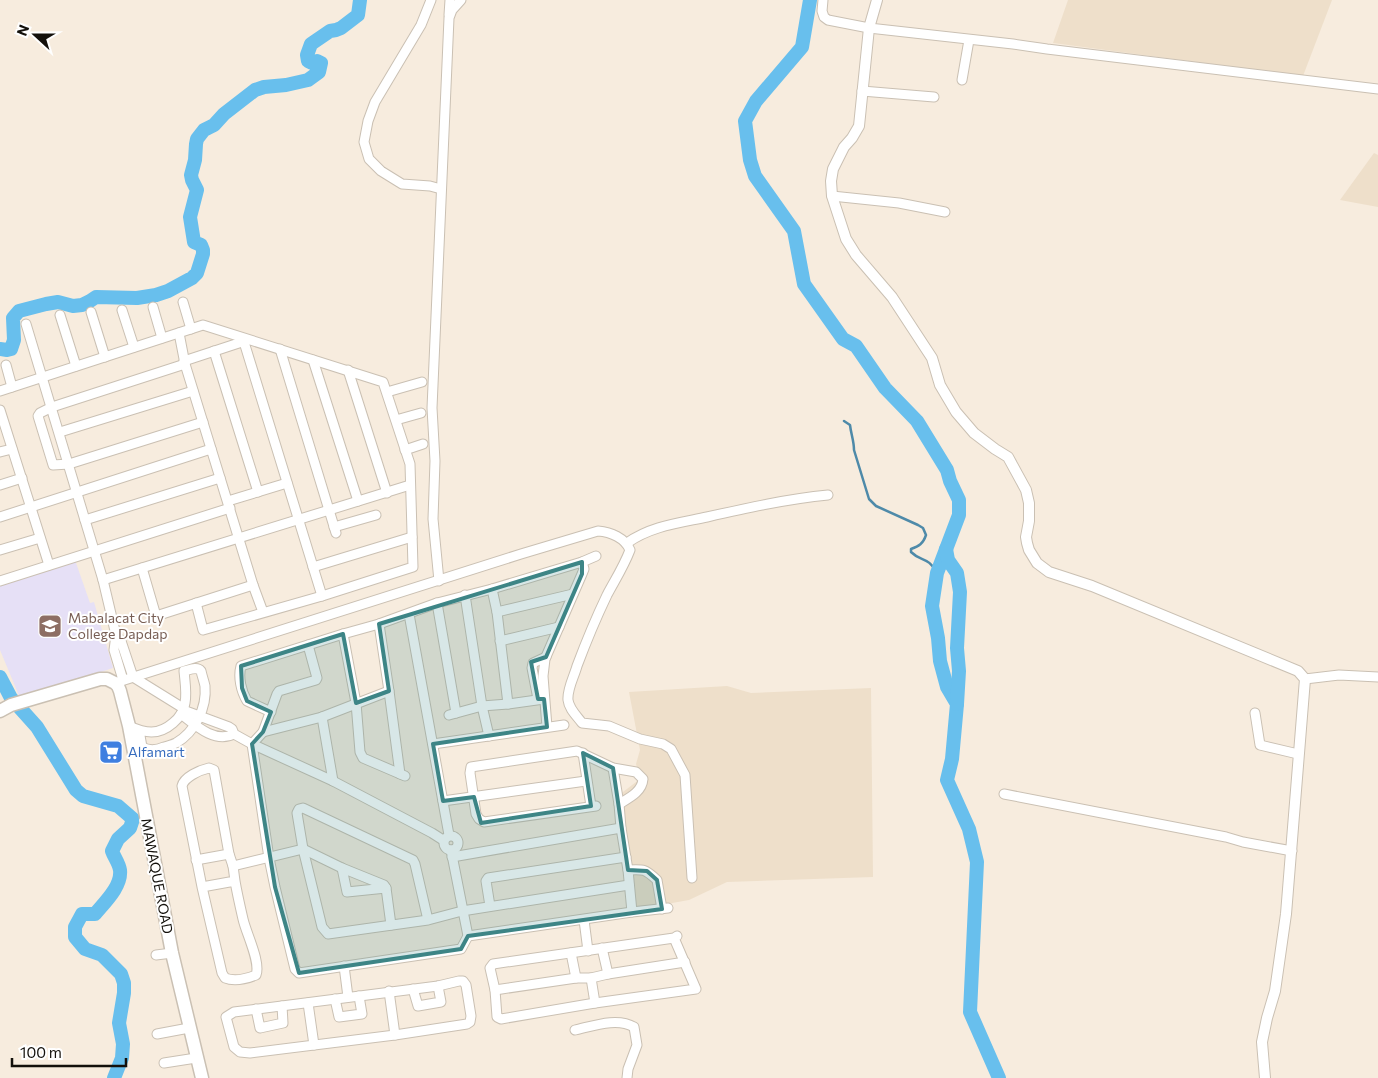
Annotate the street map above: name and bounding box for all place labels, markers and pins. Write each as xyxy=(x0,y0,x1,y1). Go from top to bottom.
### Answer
place label: Mabalacat City College Dapdap xyxy=(68,609,168,642)
school or university icon: Mabalacat City College Dapdap xyxy=(37,613,63,639)
supermarket icon: Alfamart xyxy=(98,739,124,765)
place label: Alfamart xyxy=(128,743,185,760)

